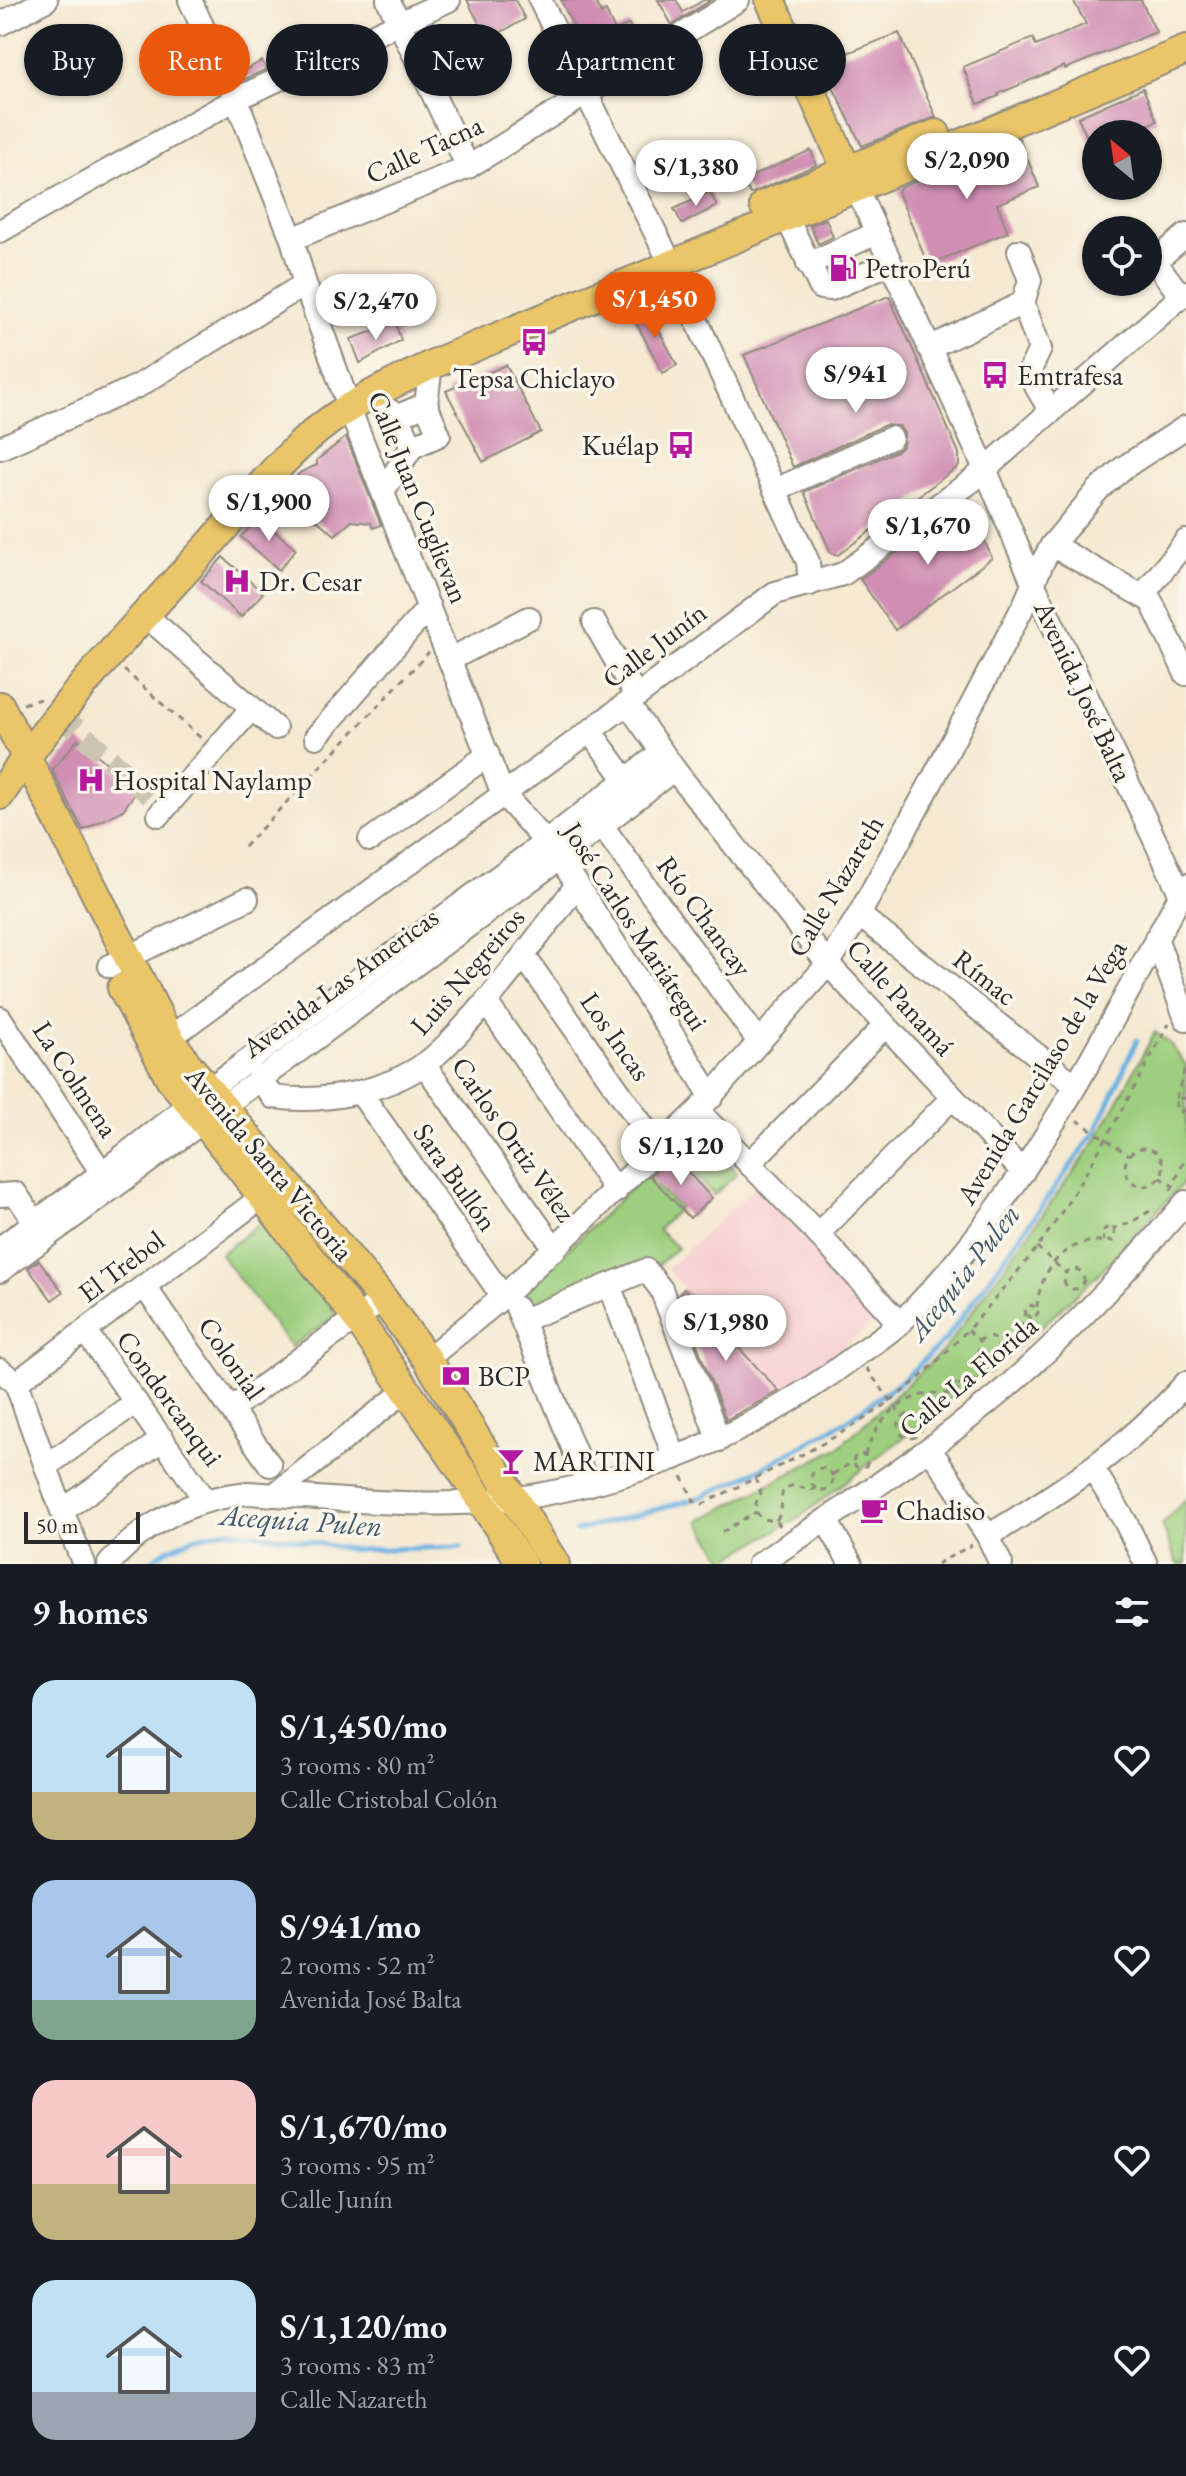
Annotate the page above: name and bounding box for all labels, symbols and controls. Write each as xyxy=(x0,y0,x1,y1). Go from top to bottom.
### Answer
chip: Buy xyxy=(24,24,123,96)
chip: Rent xyxy=(139,24,250,96)
chip: Filters xyxy=(266,24,388,96)
chip: New xyxy=(404,24,512,96)
chip: Apartment xyxy=(528,24,703,96)
chip: House xyxy=(719,24,846,96)
street label: Calle Tacna xyxy=(360,106,489,192)
north arrow xyxy=(1082,120,1162,200)
map controls xyxy=(1082,120,1162,296)
pin: S/2,090 xyxy=(893,133,1041,201)
pin: S/1,380 xyxy=(622,140,770,208)
text: S/2,090 xyxy=(925,142,1009,176)
text: S/1,380 xyxy=(654,149,738,183)
button: locate xyxy=(1082,216,1162,296)
place label: PetroPerú xyxy=(865,250,971,286)
fuel station icon: PetroPerú xyxy=(828,253,858,283)
pin: S/1,450 xyxy=(581,272,729,340)
pin: S/2,470 xyxy=(302,274,450,342)
text: S/1,450 xyxy=(613,281,697,315)
text: S/2,470 xyxy=(334,283,418,317)
bus stop icon: Tepsa Chiclayo xyxy=(519,327,549,357)
pin: S/941 xyxy=(800,347,912,415)
text: S/941 xyxy=(824,356,888,390)
place label: Emtrafesa xyxy=(1017,357,1124,393)
place label: Tepsa Chiclayo xyxy=(453,360,615,396)
bus stop icon: Emtrafesa xyxy=(980,360,1010,390)
street label: Calle Juan Cuglievan xyxy=(360,385,478,609)
place label: Kuélap xyxy=(582,427,659,463)
bus stop icon: Kuélap xyxy=(666,430,696,460)
pin: S/1,900 xyxy=(195,475,343,543)
text: S/1,900 xyxy=(227,484,311,518)
pin: S/1,670 xyxy=(854,499,1002,567)
text: S/1,670 xyxy=(886,508,970,542)
place label: Dr. Cesar xyxy=(259,563,363,599)
hospital icon: Dr. Cesar xyxy=(222,566,252,596)
street label: Calle Junín xyxy=(595,594,714,696)
street label: Avenida José Balta xyxy=(1026,594,1142,788)
place label: Hospital Naylamp xyxy=(113,762,312,798)
hospital icon: Hospital Naylamp xyxy=(76,765,106,795)
street label: Calle Nazareth xyxy=(779,809,891,963)
street label: José Carlos Mariátegui xyxy=(554,813,717,1037)
street label: Río Chancay xyxy=(649,849,761,984)
street label: Avenida Las Americas xyxy=(234,899,445,1066)
street label: Luis Negreiros xyxy=(402,900,532,1042)
street label: Calle Panamá xyxy=(839,931,963,1064)
street label: Avenida Garcilaso de la Vega xyxy=(947,932,1135,1212)
street label: Rímac xyxy=(946,941,1024,1013)
street label: Los Incas xyxy=(572,985,660,1087)
street label: La Colmena xyxy=(25,1014,127,1145)
street label: Carlos Ortiz Vélez xyxy=(444,1050,584,1229)
street label: Avenida Santa Victoria xyxy=(177,1057,363,1268)
street label: Sara Bullón xyxy=(406,1116,506,1238)
pin: S/1,120 xyxy=(607,1119,755,1187)
text: S/1,120 xyxy=(639,1128,723,1162)
water label: Acequia Pulen xyxy=(896,1196,1029,1350)
street label: El Trebol xyxy=(71,1222,172,1310)
pin: S/1,980 xyxy=(652,1295,800,1363)
text: S/1,980 xyxy=(684,1304,768,1338)
street label: Calle La Florida xyxy=(891,1307,1046,1445)
street label: Colonial xyxy=(190,1309,274,1407)
street label: Condorcanqui xyxy=(109,1323,231,1473)
place label: BCP xyxy=(478,1358,530,1394)
bank icon: BCP xyxy=(441,1361,471,1391)
place label: MARTINI xyxy=(533,1443,655,1479)
bar icon: MARTINI xyxy=(496,1446,526,1476)
place label: Chadiso xyxy=(896,1492,985,1528)
water label: Acequia Pulen xyxy=(216,1495,384,1546)
cafe icon: Chadiso xyxy=(859,1495,889,1525)
scale bar xyxy=(24,1508,140,1544)
text: 50 m xyxy=(36,1511,79,1540)
text: 9 homes xyxy=(32,1590,148,1634)
icon: filters xyxy=(1110,1590,1154,1634)
text: S/1,450/mo xyxy=(280,1704,447,1748)
icon: home xyxy=(96,1712,192,1808)
icon: heart xyxy=(1110,1738,1154,1782)
text: 3 rooms · 80 m² xyxy=(280,1748,435,1782)
text: Calle Cristobal Colón xyxy=(280,1782,498,1816)
text: S/941/mo xyxy=(280,1904,421,1948)
icon: home xyxy=(96,1912,192,2008)
icon: heart xyxy=(1110,1938,1154,1982)
text: 2 rooms · 52 m² xyxy=(280,1948,435,1982)
text: Avenida José Balta xyxy=(280,1982,462,2016)
text: S/1,670/mo xyxy=(280,2104,447,2148)
icon: home xyxy=(96,2112,192,2208)
icon: heart xyxy=(1110,2138,1154,2182)
text: 3 rooms · 95 m² xyxy=(280,2148,435,2182)
text: Calle Junín xyxy=(280,2182,393,2216)
text: S/1,120/mo xyxy=(280,2304,447,2348)
icon: home xyxy=(96,2312,192,2408)
icon: heart xyxy=(1110,2338,1154,2382)
text: 3 rooms · 83 m² xyxy=(280,2348,435,2382)
text: Calle Nazareth xyxy=(280,2382,428,2416)

